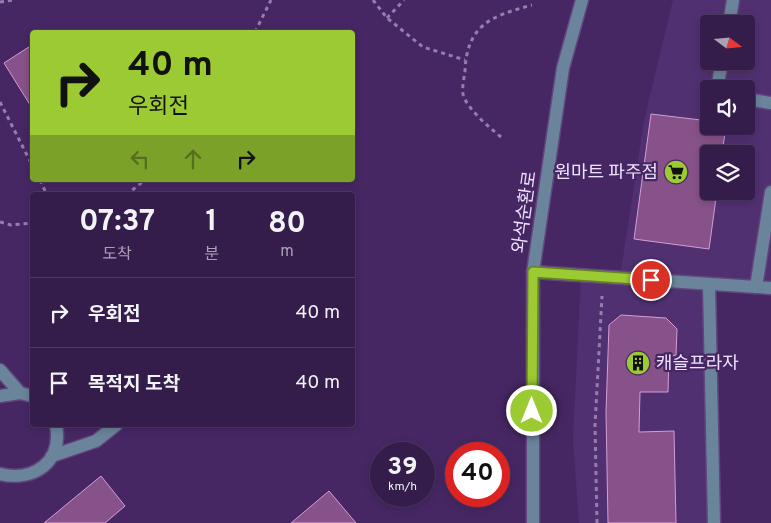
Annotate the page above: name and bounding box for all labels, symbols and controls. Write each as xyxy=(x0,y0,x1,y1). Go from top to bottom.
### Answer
north arrow xyxy=(700,15,755,70)
map controls xyxy=(700,15,755,200)
text: 40 m xyxy=(128,44,213,88)
icon: right xyxy=(45,50,110,115)
button: sound xyxy=(700,80,755,135)
text: 우회전 xyxy=(128,94,189,121)
icon: left xyxy=(126,145,154,173)
icon: ahead xyxy=(179,145,207,173)
icon: right xyxy=(232,145,260,173)
button: layers xyxy=(700,145,755,200)
supermarket icon: 원마트 파주점 xyxy=(663,159,689,185)
place label: 원마트 파주점 xyxy=(554,162,658,185)
street label: 와석순환로 xyxy=(508,170,543,255)
text: 07:37 xyxy=(79,204,155,241)
text: 1 xyxy=(206,204,218,241)
text: 80 xyxy=(268,206,306,243)
text: m xyxy=(280,242,294,262)
text: 도착 xyxy=(102,245,132,265)
text: 분 xyxy=(204,245,219,265)
pin xyxy=(630,259,672,301)
icon: arrive xyxy=(637,266,665,294)
icon: right xyxy=(45,299,73,327)
text: 40 m xyxy=(295,301,340,325)
text: 우회전 xyxy=(88,303,140,327)
building icon: 캐슬프라자 xyxy=(625,350,651,376)
place label: 캐슬프라자 xyxy=(656,353,739,376)
icon: arrive xyxy=(45,369,73,397)
text: 40 m xyxy=(295,371,340,395)
text: 목적지 도착 xyxy=(88,373,180,397)
position arrow xyxy=(505,384,557,436)
speed limit sign: 40 xyxy=(445,442,510,507)
text: 39 xyxy=(387,452,418,484)
text: km/h xyxy=(388,479,417,495)

